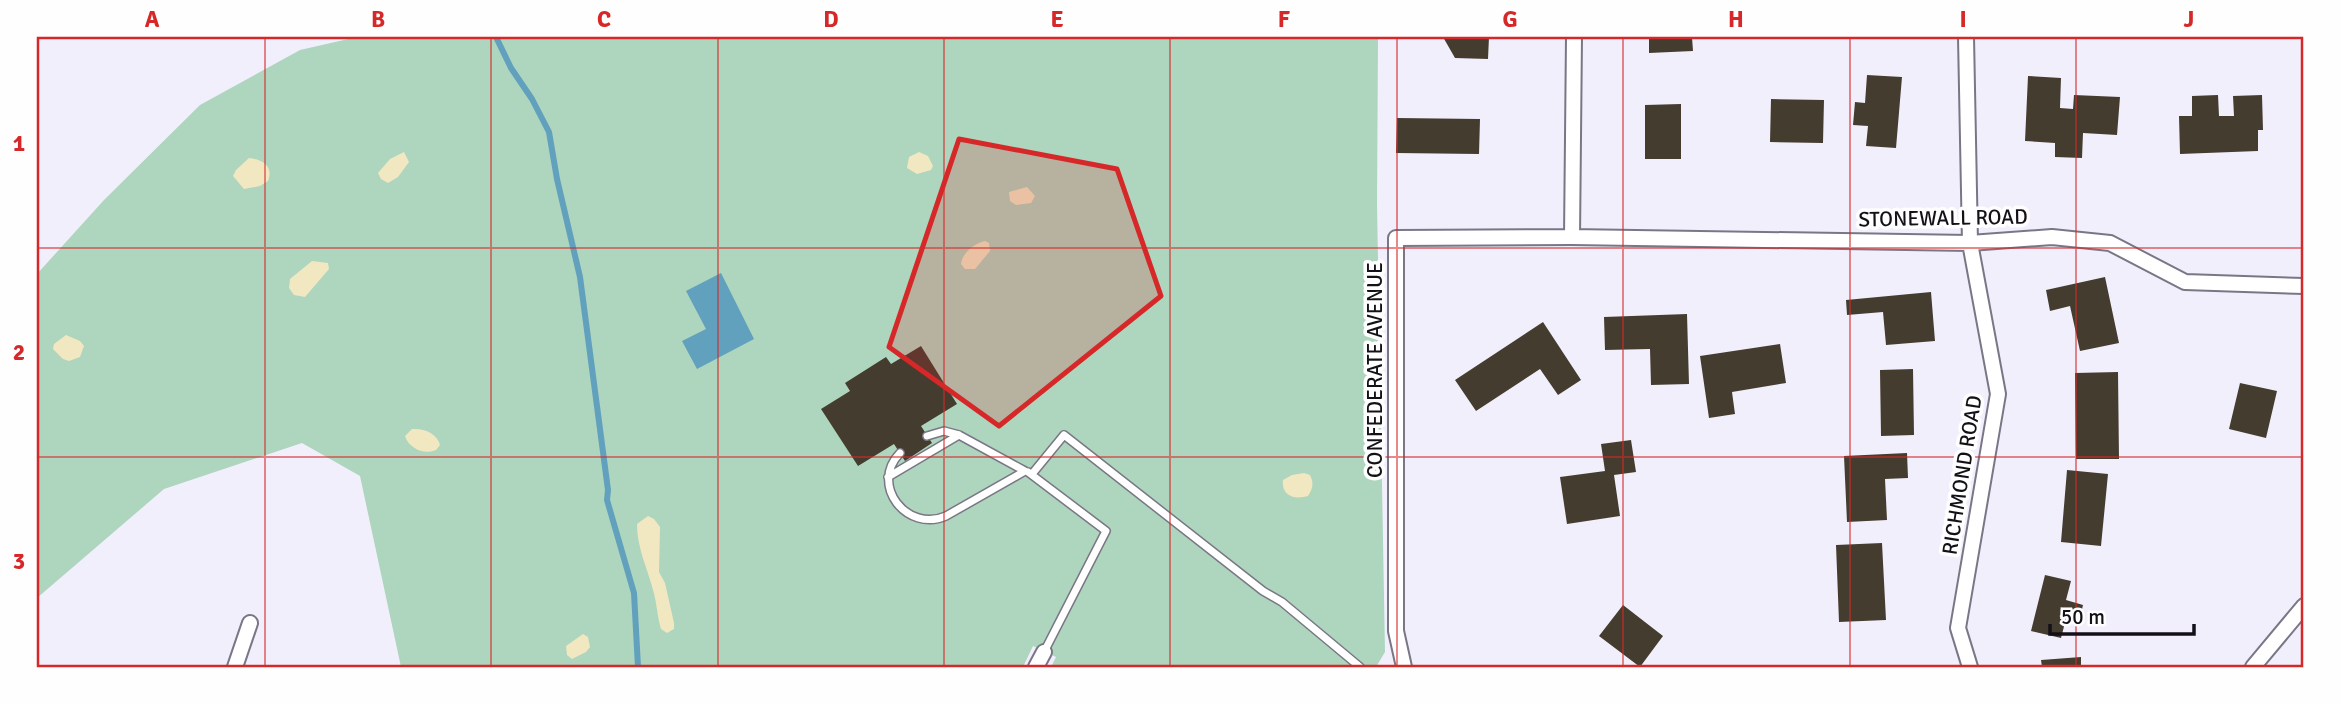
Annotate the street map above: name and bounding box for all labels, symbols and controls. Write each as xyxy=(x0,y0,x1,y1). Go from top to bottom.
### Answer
text: A xyxy=(145,5,160,34)
text: B xyxy=(371,5,385,34)
text: C xyxy=(597,5,611,34)
text: D xyxy=(823,5,839,34)
text: E xyxy=(1050,5,1064,34)
text: F xyxy=(1278,5,1290,34)
text: G xyxy=(1502,5,1518,34)
text: H xyxy=(1728,5,1744,34)
text: I xyxy=(1959,5,1967,34)
text: J xyxy=(2184,5,2194,34)
text: 1 xyxy=(13,129,25,158)
street label: STONEWALL ROAD xyxy=(1858,204,2028,232)
street label: CONFEDERATE AVENUE xyxy=(1362,262,1388,478)
text: 2 xyxy=(13,338,25,367)
street label: RICHMOND ROAD xyxy=(1937,393,1987,557)
text: 3 xyxy=(13,547,25,576)
scale bar xyxy=(2050,592,2194,636)
text: 50 m xyxy=(2061,604,2105,630)

